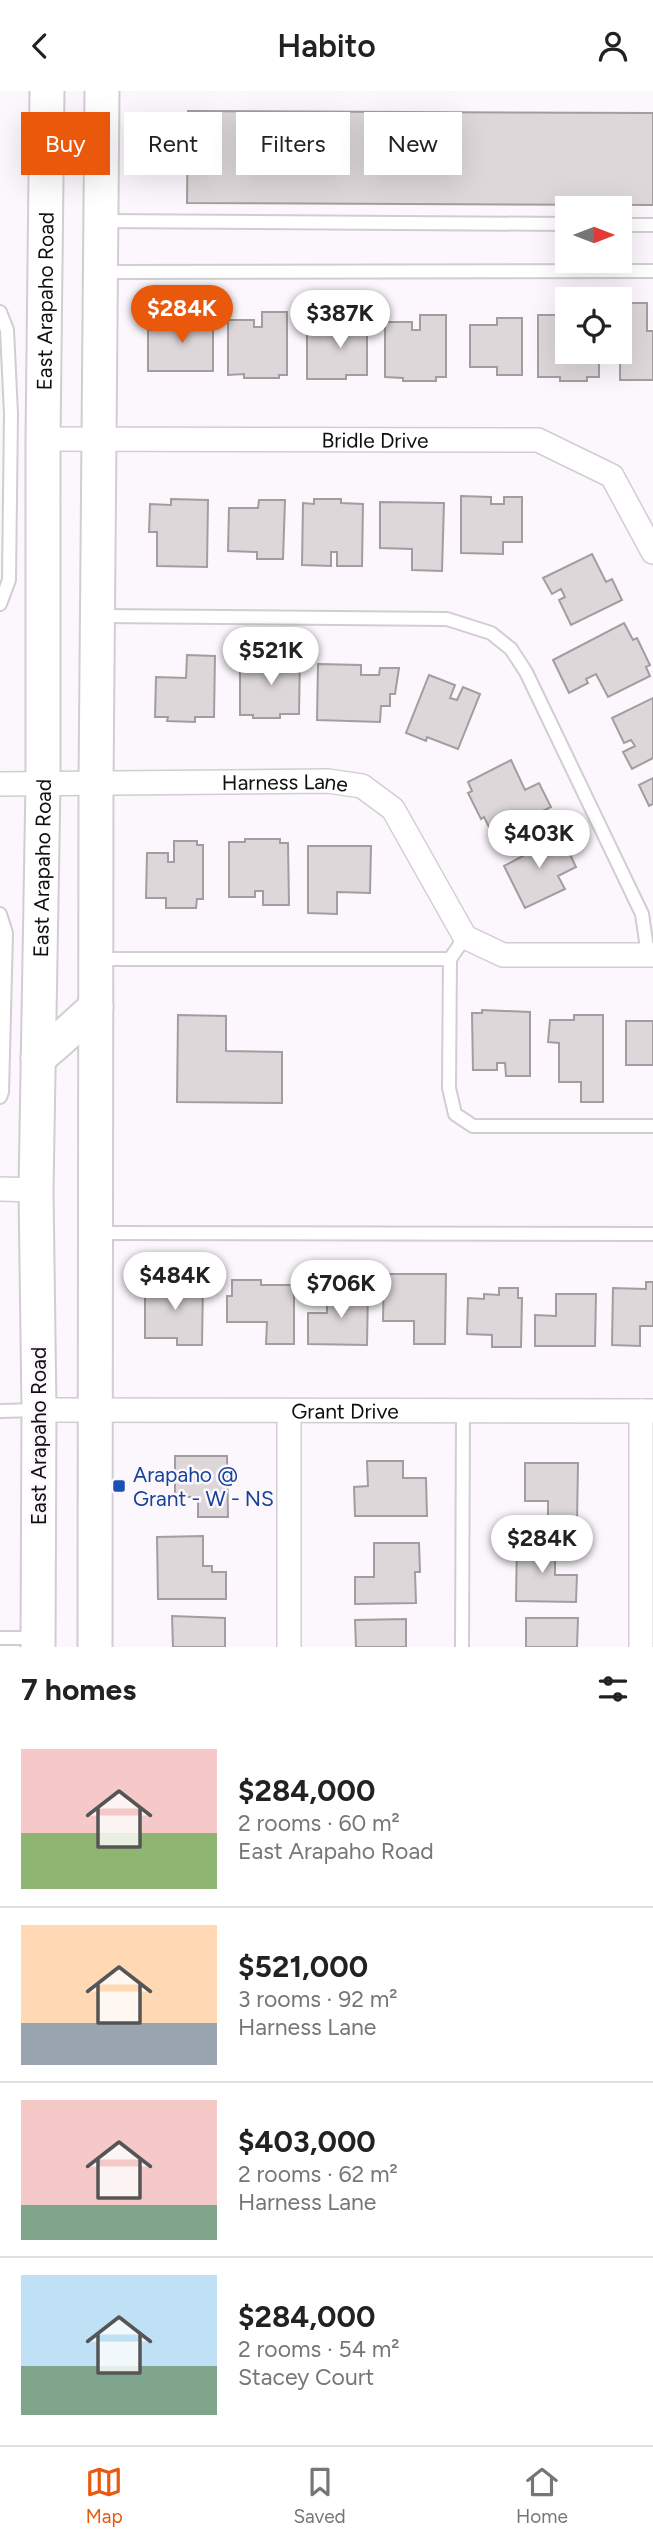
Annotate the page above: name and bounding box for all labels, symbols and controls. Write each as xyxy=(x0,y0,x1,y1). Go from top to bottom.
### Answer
icon: back xyxy=(21,27,59,65)
text: Habito xyxy=(277,27,376,65)
icon: person xyxy=(594,27,632,65)
chip: Buy xyxy=(21,112,110,175)
chip: Rent xyxy=(124,112,222,175)
chip: Filters xyxy=(236,112,350,175)
chip: New xyxy=(364,112,462,175)
north arrow xyxy=(555,196,632,273)
map controls xyxy=(555,196,632,364)
street label: East Arapaho Road xyxy=(31,212,58,391)
pin: $284K xyxy=(133,285,231,345)
button: locate xyxy=(555,287,632,364)
pin: $387K xyxy=(291,291,389,350)
text: $284K xyxy=(147,294,217,322)
text: $387K xyxy=(306,299,374,327)
street label: Bridle Drive xyxy=(321,427,429,452)
pin: $521K xyxy=(222,627,320,687)
text: $521K xyxy=(239,636,303,664)
street label: Harness Lane xyxy=(222,768,350,796)
street label: East Arapaho Road xyxy=(28,778,56,958)
pin: $403K xyxy=(490,811,588,870)
text: $403K xyxy=(504,819,574,847)
pin: $484K xyxy=(126,1253,224,1312)
text: $484K xyxy=(139,1261,211,1289)
pin: $706K xyxy=(292,1261,390,1320)
text: $706K xyxy=(306,1269,376,1297)
street label: East Arapaho Road xyxy=(26,1347,51,1525)
street label: Grant Drive xyxy=(291,1398,399,1423)
place label: Arapaho @ Grant - W - NS xyxy=(133,1462,274,1511)
marker: Arapaho @ Grant - W - NS xyxy=(111,1478,127,1494)
pin: $284K xyxy=(493,1515,591,1575)
text: $284K xyxy=(507,1524,577,1552)
icon: filters xyxy=(594,1670,632,1708)
text: 7 homes xyxy=(21,1671,136,1708)
text: $284,000 xyxy=(238,1772,375,1809)
icon: home xyxy=(77,1777,161,1861)
text: 2 rooms · 60 m² xyxy=(238,1809,400,1837)
text: East Arapaho Road xyxy=(238,1837,434,1865)
text: $521,000 xyxy=(238,1948,368,1985)
icon: home xyxy=(77,1953,161,2037)
text: 3 rooms · 92 m² xyxy=(238,1985,398,2013)
text: Harness Lane xyxy=(238,2013,376,2041)
text: $403,000 xyxy=(238,2123,376,2160)
icon: home xyxy=(77,2128,161,2212)
text: 2 rooms · 62 m² xyxy=(238,2160,398,2188)
text: Harness Lane xyxy=(238,2188,376,2216)
text: $284,000 xyxy=(238,2298,375,2335)
icon: home xyxy=(77,2303,161,2387)
text: 2 rooms · 54 m² xyxy=(238,2335,400,2363)
text: Stacey Court xyxy=(238,2363,374,2391)
tab: Map xyxy=(85,2463,123,2528)
tab: Saved xyxy=(293,2463,346,2528)
tab: Home xyxy=(516,2463,568,2528)

